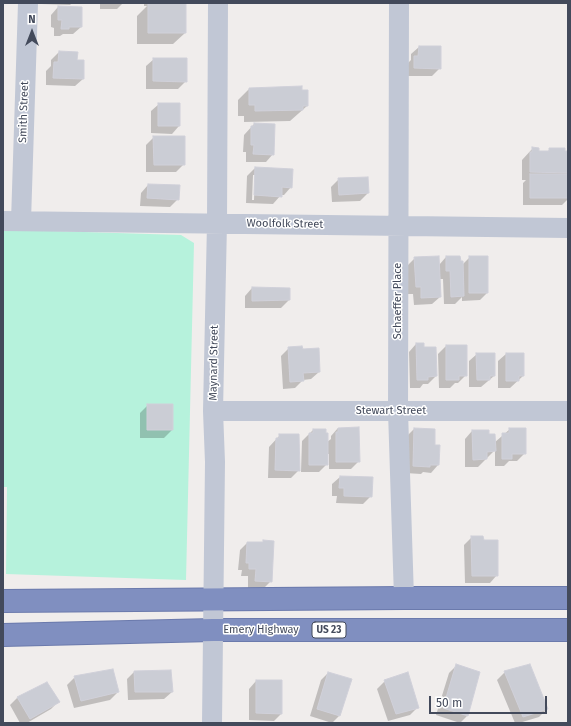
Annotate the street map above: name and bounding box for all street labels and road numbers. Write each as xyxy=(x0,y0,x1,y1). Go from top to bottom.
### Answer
street label: Smith Street xyxy=(16,81,32,143)
street label: Woolfolk Street xyxy=(247,217,323,231)
street label: Schaeffer Place xyxy=(391,263,405,339)
street label: Maynard Street xyxy=(207,325,221,401)
street label: Stewart Street xyxy=(356,404,426,418)
road number: US 23 xyxy=(312,622,346,638)
street label: Emery Highway xyxy=(223,623,299,637)

